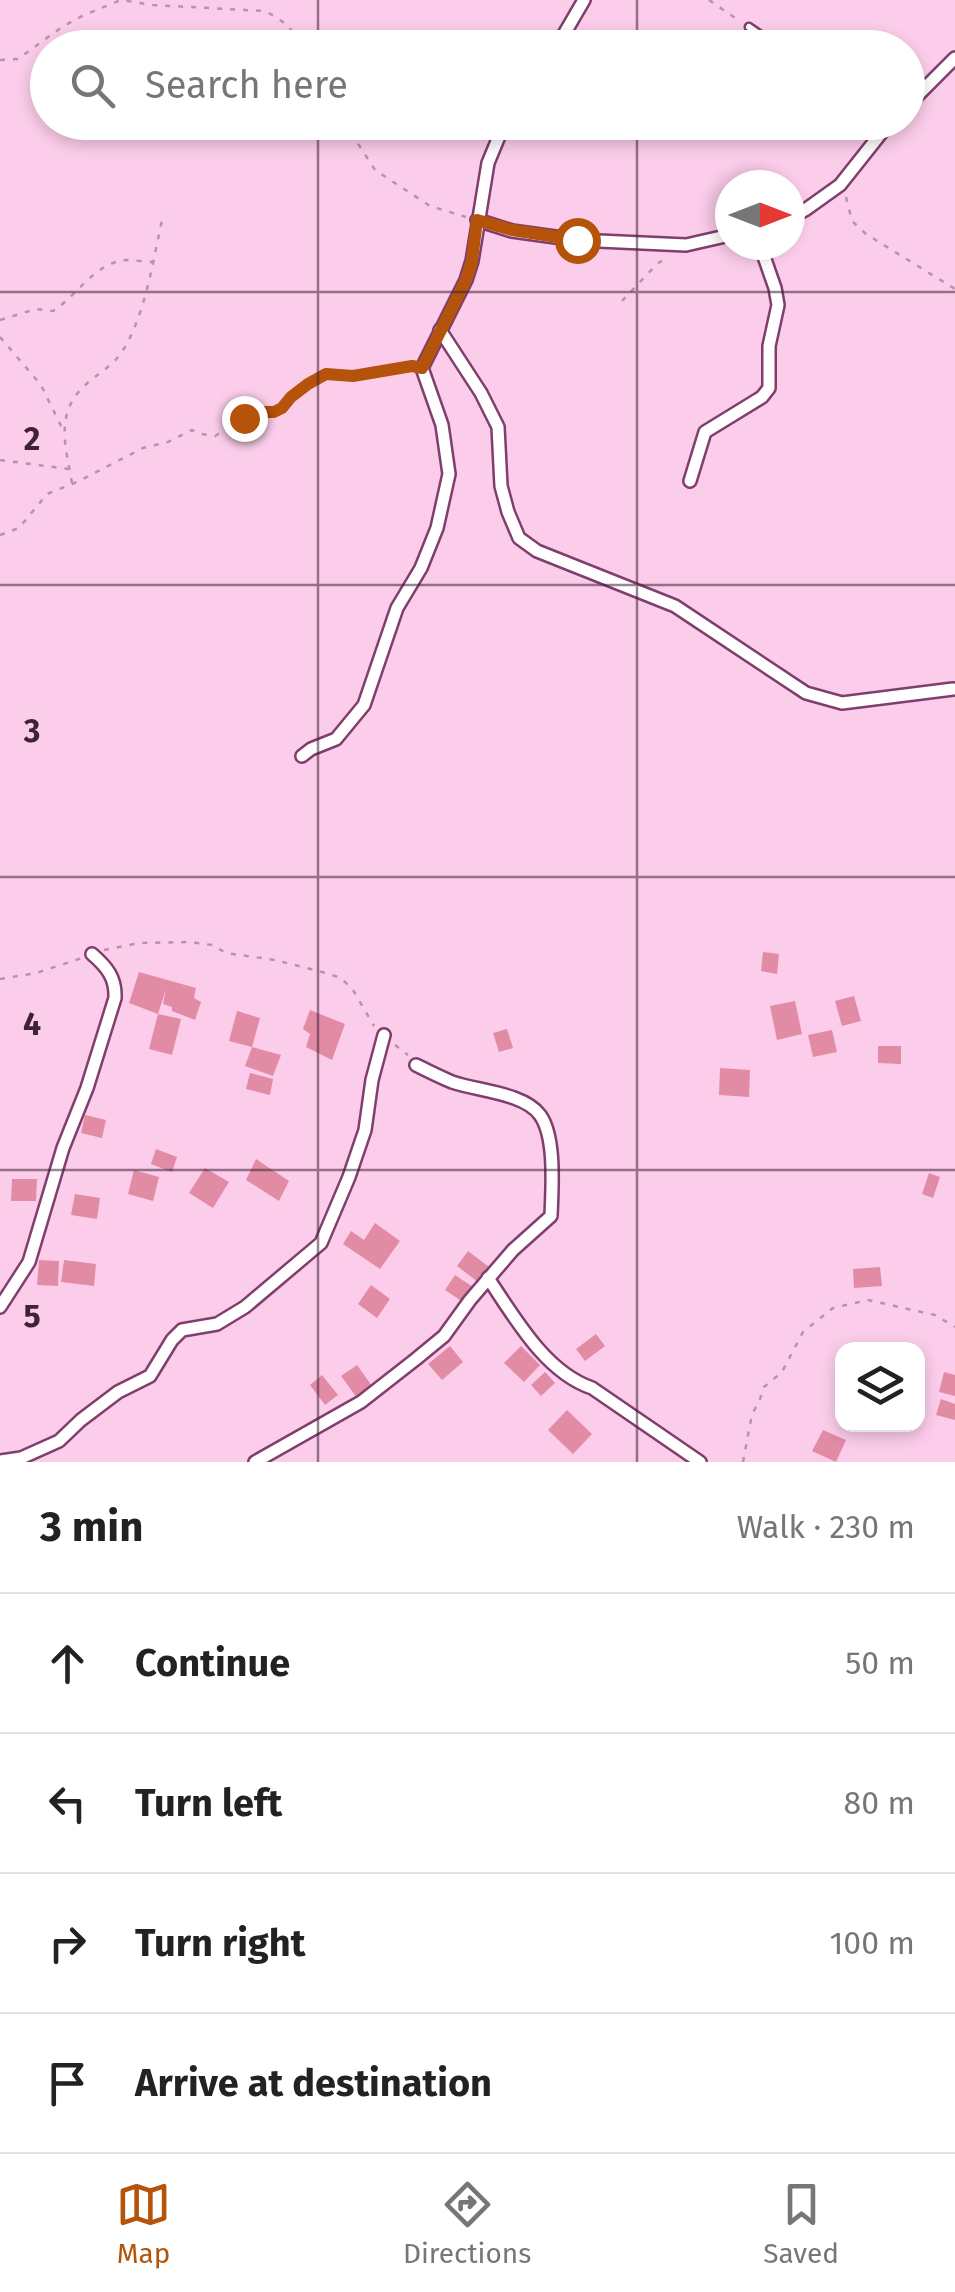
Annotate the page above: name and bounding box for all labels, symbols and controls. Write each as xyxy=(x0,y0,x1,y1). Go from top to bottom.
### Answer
search box xyxy=(30,30,925,140)
icon: search xyxy=(65,58,120,113)
text: Search here xyxy=(145,62,348,108)
north arrow xyxy=(715,170,805,260)
route start xyxy=(555,218,601,264)
route end xyxy=(222,396,268,442)
text: 2 xyxy=(24,420,40,458)
text: 3 xyxy=(23,712,40,750)
text: 4 xyxy=(23,1005,41,1043)
text: 5 xyxy=(23,1297,41,1335)
map controls xyxy=(835,1342,925,1432)
button: layers xyxy=(835,1342,925,1432)
text: 3 min xyxy=(40,1502,143,1552)
text: Walk · 230 m xyxy=(737,1508,915,1546)
icon: ahead xyxy=(40,1636,95,1691)
text: Continue xyxy=(135,1640,290,1686)
text: 50 m xyxy=(845,1644,915,1682)
icon: left xyxy=(40,1776,95,1831)
text: Turn left xyxy=(135,1780,282,1826)
text: 80 m xyxy=(844,1784,915,1822)
icon: right xyxy=(40,1916,95,1971)
text: Turn right xyxy=(135,1920,305,1966)
text: 100 m xyxy=(830,1924,915,1962)
icon: arrive xyxy=(40,2056,95,2111)
text: Arrive at destination xyxy=(135,2060,492,2106)
tab: Map xyxy=(116,2177,171,2270)
tab: Directions xyxy=(403,2177,531,2270)
tab: Saved xyxy=(763,2177,839,2270)

